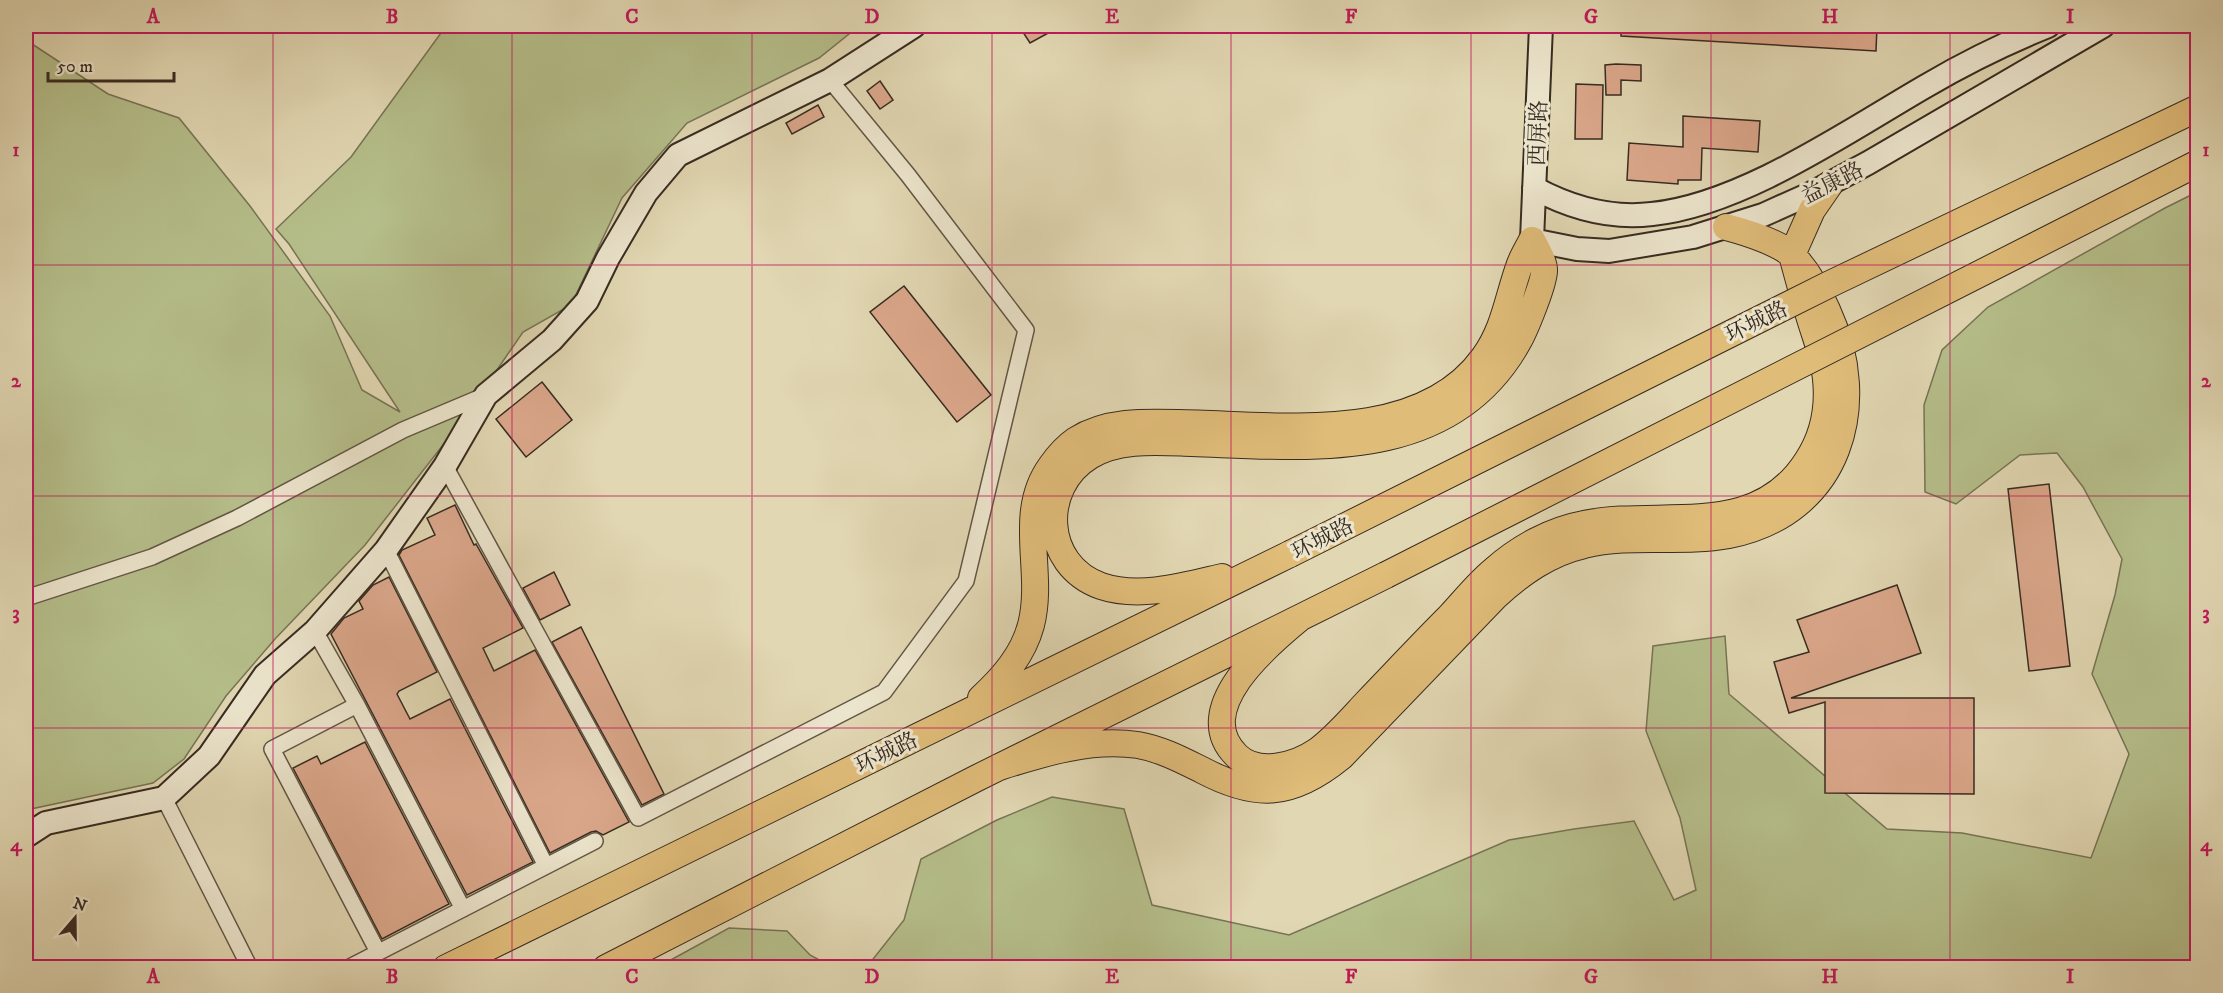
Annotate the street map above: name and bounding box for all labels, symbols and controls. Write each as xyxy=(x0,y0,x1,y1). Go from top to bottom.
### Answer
text: A xyxy=(146,5,161,30)
text: B xyxy=(386,5,398,30)
text: C xyxy=(625,5,639,30)
text: D xyxy=(865,5,880,30)
text: E xyxy=(1105,5,1119,30)
text: F xyxy=(1345,5,1358,30)
text: G xyxy=(1584,5,1598,30)
text: H xyxy=(1822,5,1839,30)
text: I xyxy=(2066,5,2074,30)
scale bar xyxy=(48,45,174,83)
text: 50 m xyxy=(57,56,93,78)
street label: 西屏路 xyxy=(1524,100,1553,167)
text: 1 xyxy=(12,138,20,163)
text: 1 xyxy=(2202,138,2210,163)
street label: 益康路 xyxy=(1797,156,1868,210)
street label: 环城路 xyxy=(1721,296,1792,349)
text: 2 xyxy=(11,369,22,394)
text: 2 xyxy=(2201,369,2212,394)
street label: 环城路 xyxy=(1287,512,1358,566)
text: 3 xyxy=(12,601,20,626)
text: 3 xyxy=(2202,601,2210,626)
street label: 环城路 xyxy=(851,727,922,780)
text: 4 xyxy=(10,833,23,858)
text: 4 xyxy=(2200,833,2213,858)
north arrow xyxy=(45,888,105,948)
text: N xyxy=(70,893,89,916)
text: A xyxy=(146,965,161,990)
text: B xyxy=(386,965,398,990)
text: C xyxy=(625,965,639,990)
text: D xyxy=(865,965,880,990)
text: E xyxy=(1105,965,1119,990)
text: F xyxy=(1345,965,1358,990)
text: G xyxy=(1584,965,1598,990)
text: H xyxy=(1822,965,1839,990)
text: I xyxy=(2066,965,2074,990)

